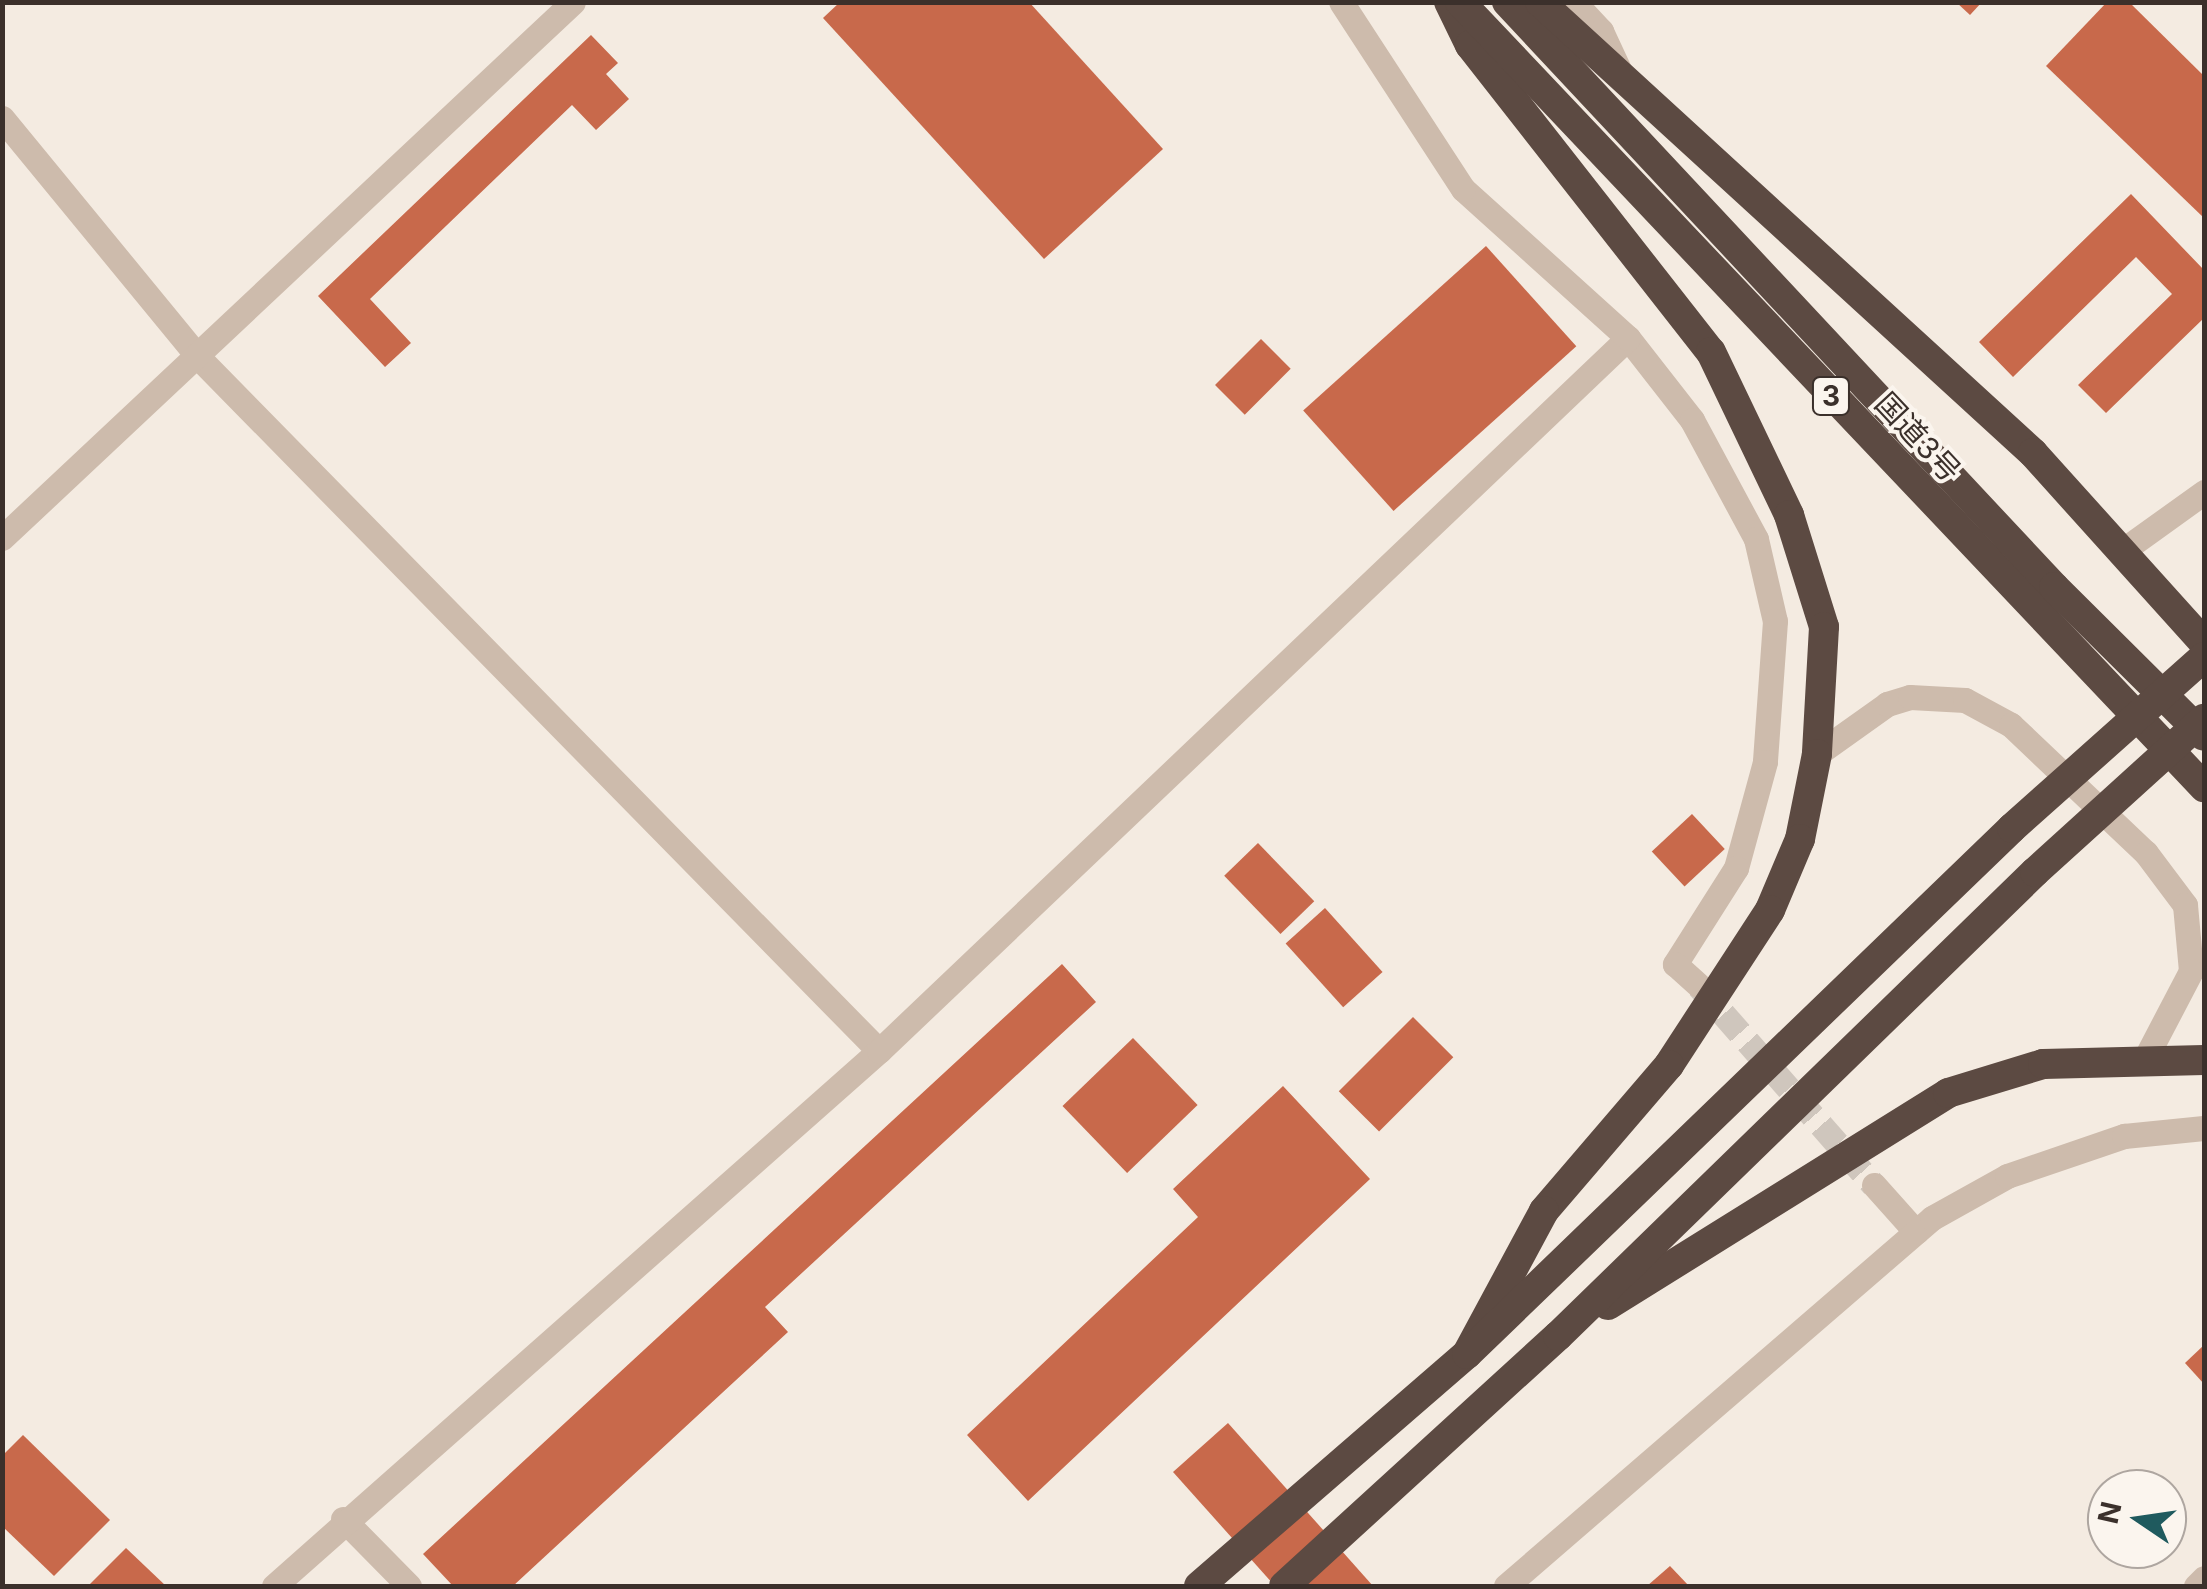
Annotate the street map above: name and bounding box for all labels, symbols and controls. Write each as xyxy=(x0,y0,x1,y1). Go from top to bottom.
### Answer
road number: 3 xyxy=(1811,373,1851,419)
street label: 国道3号 xyxy=(1868,385,1968,489)
north arrow xyxy=(2087,1469,2187,1569)
text: N xyxy=(2091,1498,2129,1527)

